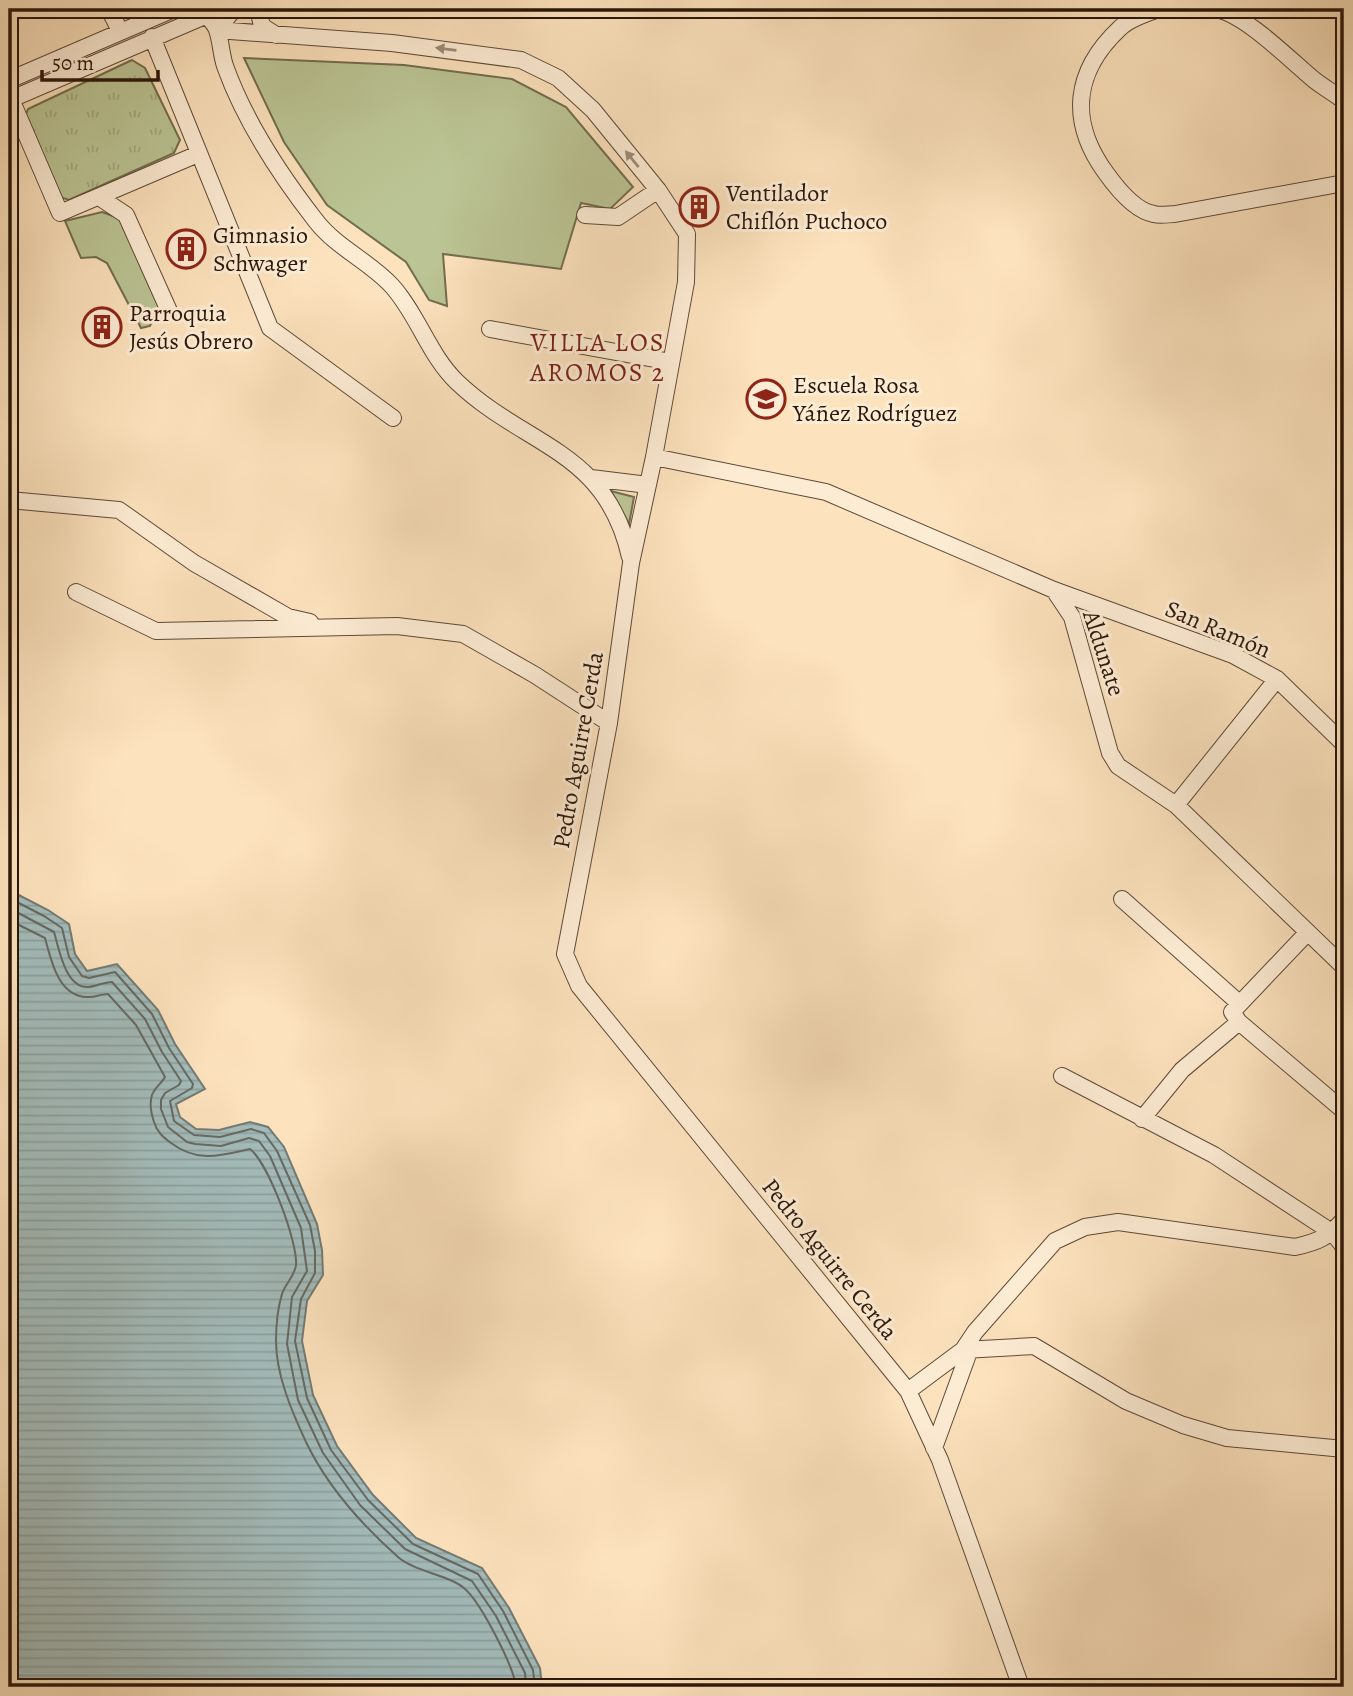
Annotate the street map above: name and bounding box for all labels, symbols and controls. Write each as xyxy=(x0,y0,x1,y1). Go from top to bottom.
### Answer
scale bar xyxy=(42,38,158,82)
one-way arrow xyxy=(434,43,456,54)
text: 50 m xyxy=(52,49,94,77)
one-way arrow xyxy=(625,150,640,168)
place label: Ventilador Chiflón Puchoco xyxy=(725,177,887,237)
building icon: Ventilador Chiflón Puchoco xyxy=(678,186,720,228)
place label: Gimnasio Schwager xyxy=(213,219,308,279)
building icon: Gimnasio Schwager xyxy=(165,228,207,270)
place label: Parroquia Jesús Obrero xyxy=(129,297,253,357)
building icon: Parroquia Jesús Obrero xyxy=(81,306,123,348)
district label: VILLA LOS AROMOS 2 xyxy=(529,325,666,390)
place label: Escuela Rosa Yáñez Rodríguez xyxy=(792,369,957,429)
school or university icon: Escuela Rosa Yáñez Rodríguez xyxy=(745,378,787,420)
street label: San Ramón xyxy=(1160,592,1276,666)
street label: Aldunate xyxy=(1075,605,1133,700)
street label: Pedro Aguirre Cerda xyxy=(545,648,611,851)
street label: Pedro Aguirre Cerda xyxy=(755,1172,906,1347)

